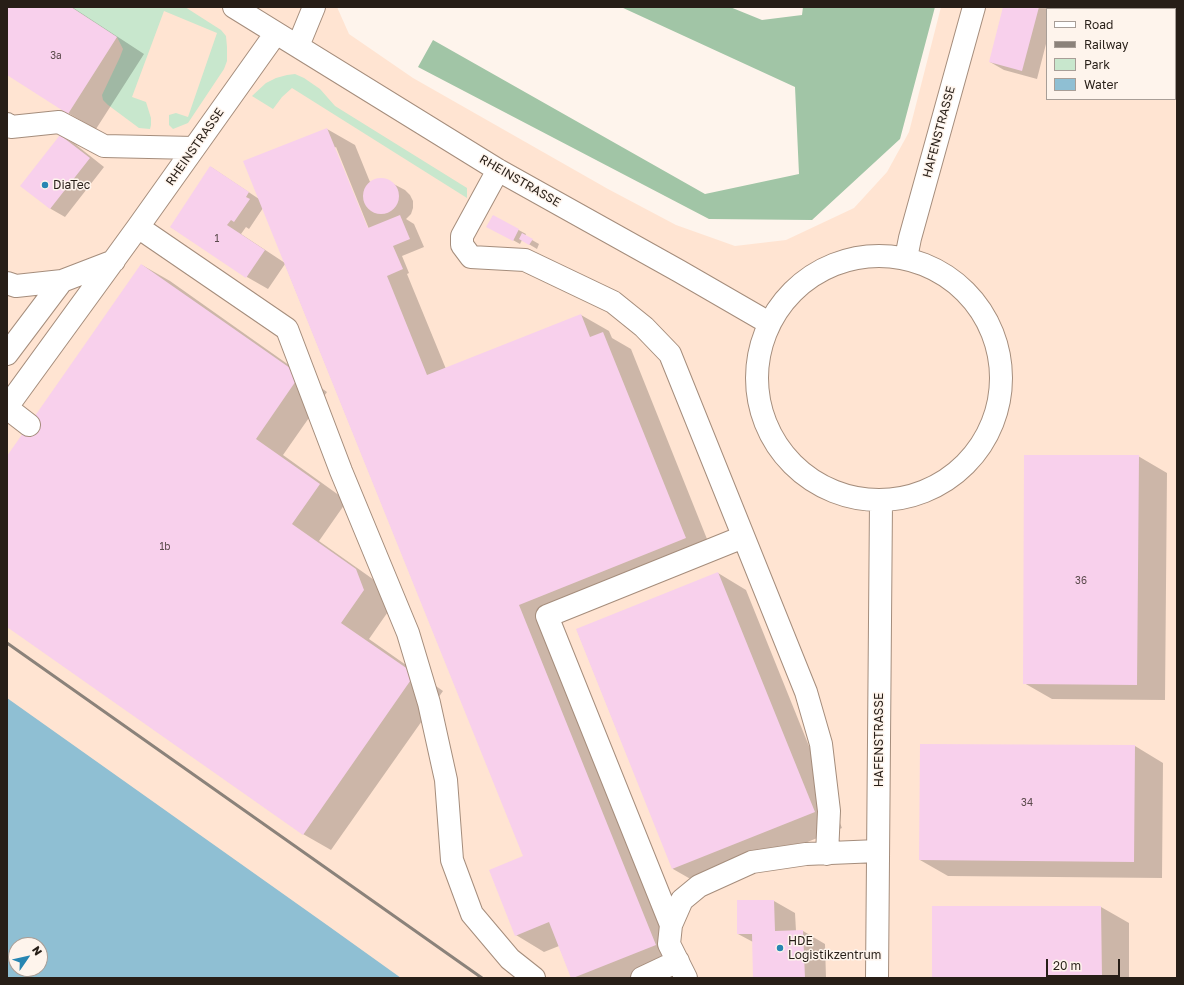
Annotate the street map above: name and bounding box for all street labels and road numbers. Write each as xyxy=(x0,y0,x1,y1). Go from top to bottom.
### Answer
street label: HAFENSTRASSE xyxy=(920,84,958,180)
street label: RHEINSTRASSE xyxy=(163,105,227,189)
street label: RHEINSTRASSE xyxy=(477,152,563,210)
street label: HAFENSTRASSE xyxy=(872,693,886,787)

